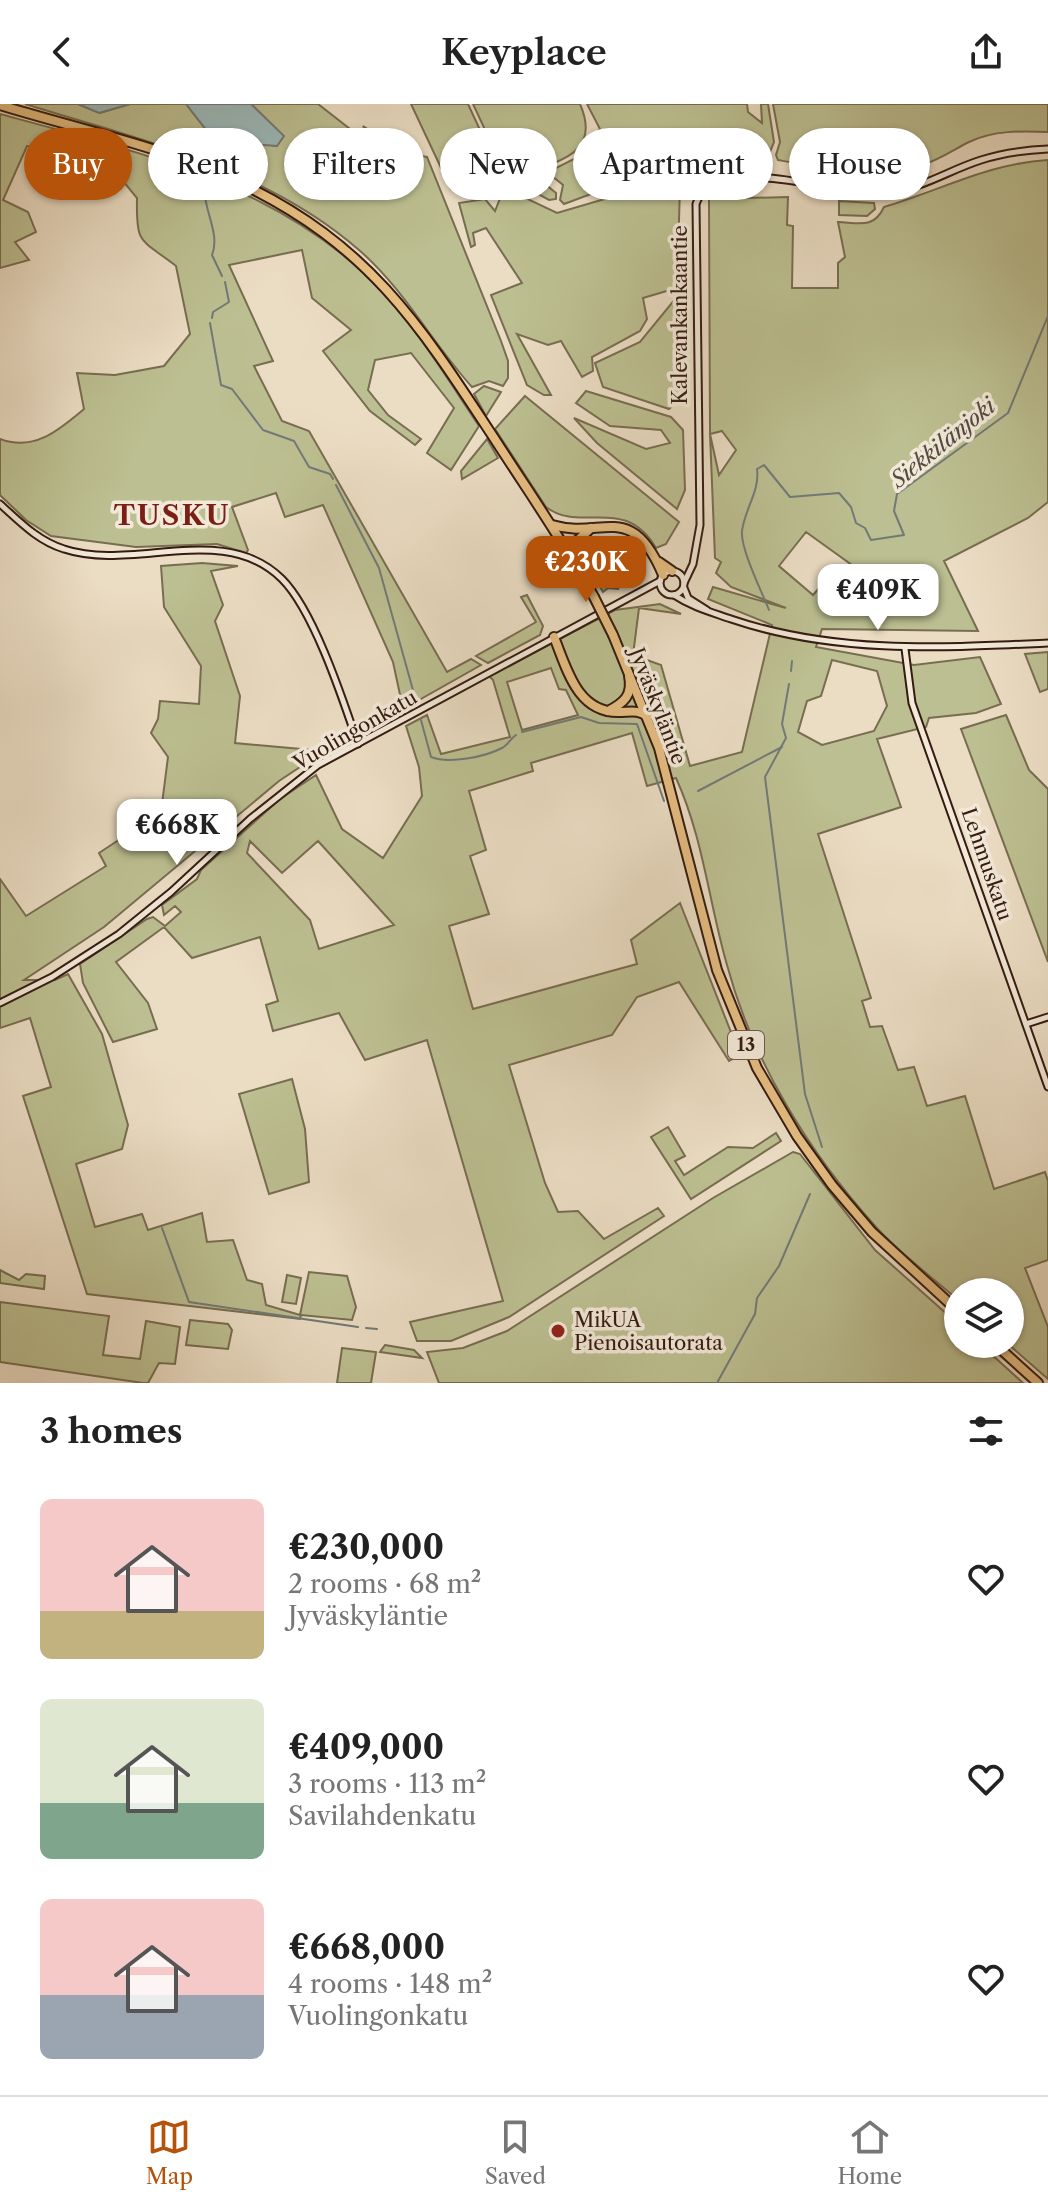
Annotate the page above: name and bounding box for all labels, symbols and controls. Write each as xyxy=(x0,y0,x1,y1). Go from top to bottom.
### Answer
icon: back xyxy=(40,30,84,74)
text: Keyplace xyxy=(441,30,607,74)
icon: share xyxy=(964,30,1008,74)
chip: Buy xyxy=(24,128,132,200)
chip: Rent xyxy=(148,128,268,200)
chip: Filters xyxy=(284,128,424,200)
chip: New xyxy=(440,128,557,200)
chip: Apartment xyxy=(573,128,773,200)
chip: House xyxy=(789,128,930,200)
street label: Kalevankankaantie xyxy=(668,225,692,405)
water label: Siekkilänjoki xyxy=(884,392,1002,495)
district label: TUSKU xyxy=(113,498,231,532)
pin: €230K xyxy=(530,536,642,604)
text: €230K xyxy=(544,546,628,578)
pin: €409K xyxy=(822,564,934,632)
text: €409K xyxy=(836,574,920,606)
street label: Jyväskyläntie xyxy=(624,641,691,768)
street label: Vuolingonkatu xyxy=(288,685,421,776)
pin: €668K xyxy=(121,799,233,867)
street label: Lehmuskatu xyxy=(957,805,1017,923)
text: €668K xyxy=(135,809,219,841)
road number: 13 xyxy=(728,1031,764,1059)
map controls xyxy=(944,1278,1024,1358)
button: layers xyxy=(944,1278,1024,1358)
place label: MikUA Pienoisautorata xyxy=(574,1308,723,1355)
marker: MikUA Pienoisautorata xyxy=(549,1322,567,1340)
icon: filters xyxy=(964,1409,1008,1453)
text: 3 homes xyxy=(40,1410,183,1452)
text: €230,000 xyxy=(288,1526,444,1568)
icon: home xyxy=(104,1531,200,1627)
icon: heart xyxy=(964,1557,1008,1601)
text: 2 rooms · 68 m² xyxy=(288,1568,481,1600)
text: Jyväskyläntie xyxy=(288,1600,448,1632)
text: €409,000 xyxy=(288,1726,444,1768)
icon: home xyxy=(104,1731,200,1827)
icon: heart xyxy=(964,1757,1008,1801)
text: 3 rooms · 113 m² xyxy=(288,1768,486,1800)
text: Savilahdenkatu xyxy=(288,1800,476,1832)
text: €668,000 xyxy=(288,1926,445,1968)
icon: home xyxy=(104,1931,200,2027)
icon: heart xyxy=(964,1957,1008,2001)
text: 4 rooms · 148 m² xyxy=(288,1968,492,2000)
text: Vuolingonkatu xyxy=(288,2000,468,2032)
tab: Map xyxy=(146,2115,193,2190)
tab: Saved xyxy=(485,2115,546,2190)
tab: Home xyxy=(838,2115,902,2190)

